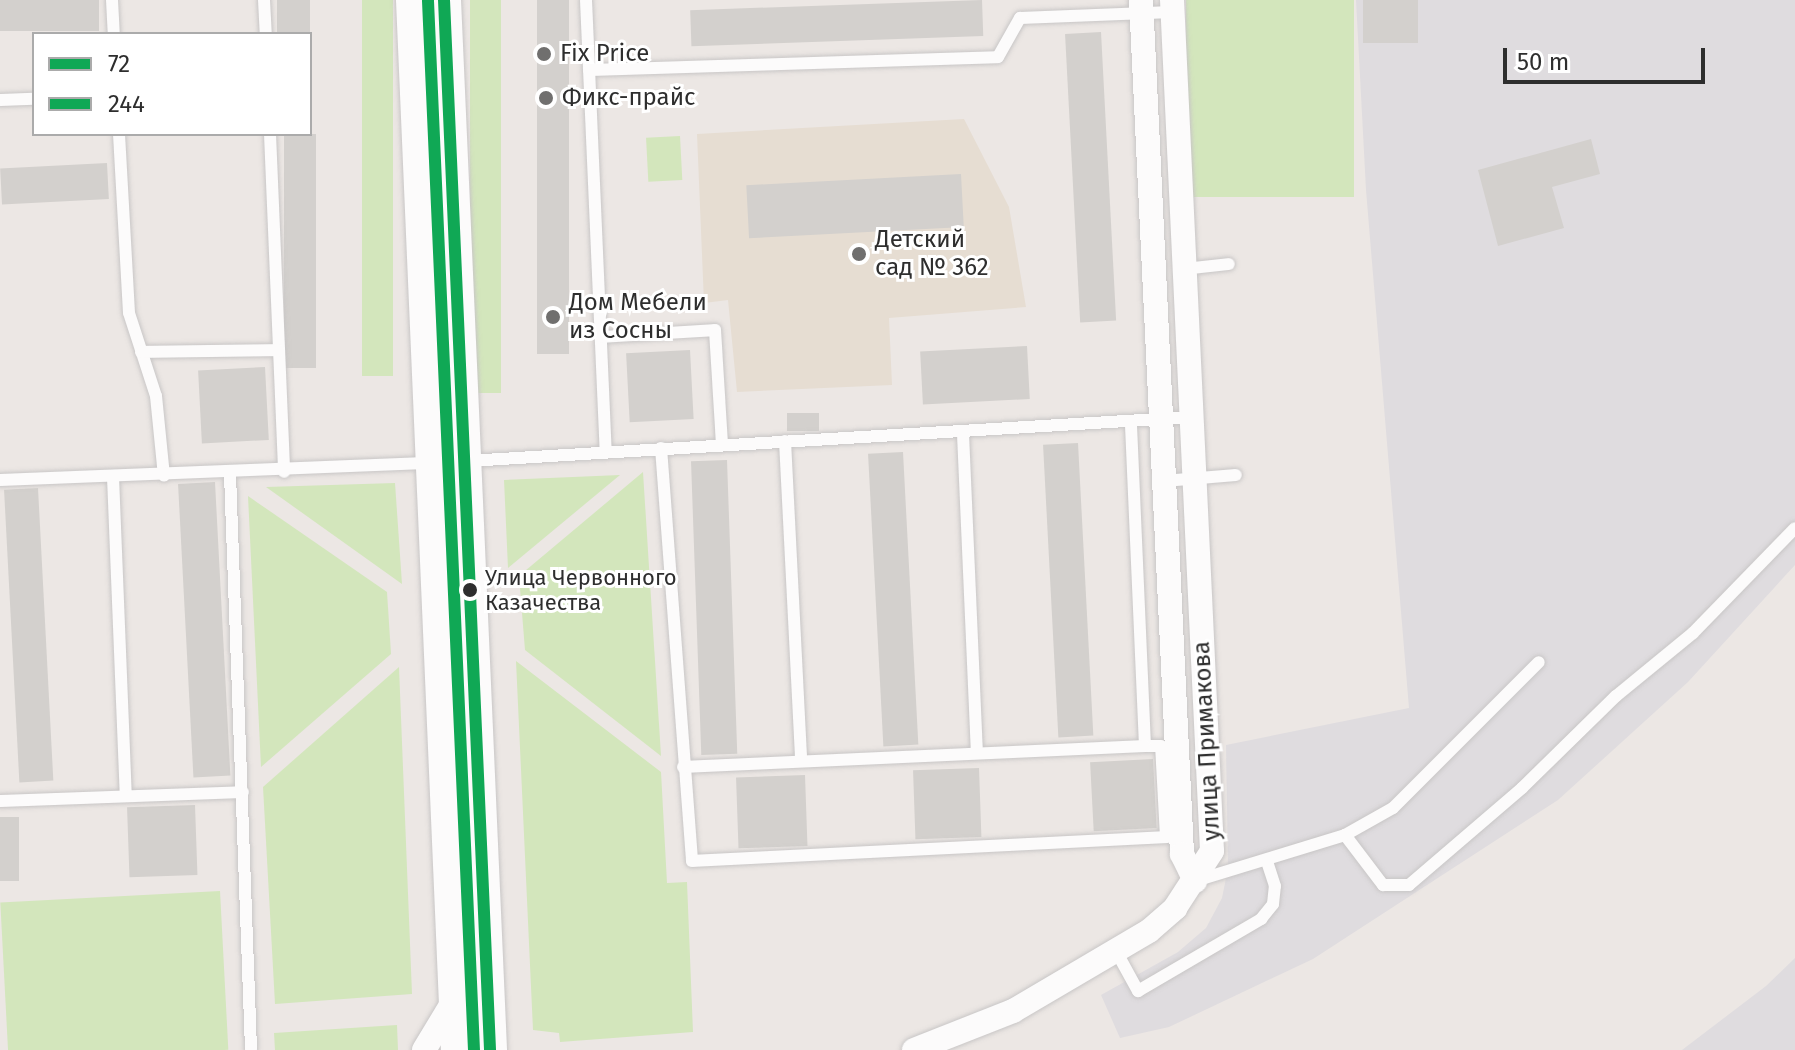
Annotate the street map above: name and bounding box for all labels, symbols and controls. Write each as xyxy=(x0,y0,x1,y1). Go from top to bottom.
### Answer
legend xyxy=(32,32,312,136)
scale bar xyxy=(1507,32,1709,82)
place label: Fix Price xyxy=(560,40,649,68)
marker: Fix Price xyxy=(535,45,553,63)
text: 50 m xyxy=(1517,48,1569,76)
text: 72 xyxy=(108,50,130,78)
place label: Фикс-прайс xyxy=(562,84,696,112)
marker: Фикс-прайс xyxy=(537,89,555,107)
text: 244 xyxy=(108,90,145,118)
place label: Детский сад № 362 xyxy=(875,226,989,282)
marker: Детский сад № 362 xyxy=(850,245,868,263)
place label: Дом Мебели из Сосны xyxy=(569,289,707,345)
marker: Дом Мебели из Сосны xyxy=(544,308,562,326)
place label: Улица Червонного Казачества xyxy=(485,564,677,616)
marker: Улица Червонного Казачества xyxy=(462,582,478,598)
street label: улица Примакова xyxy=(1187,640,1227,842)

